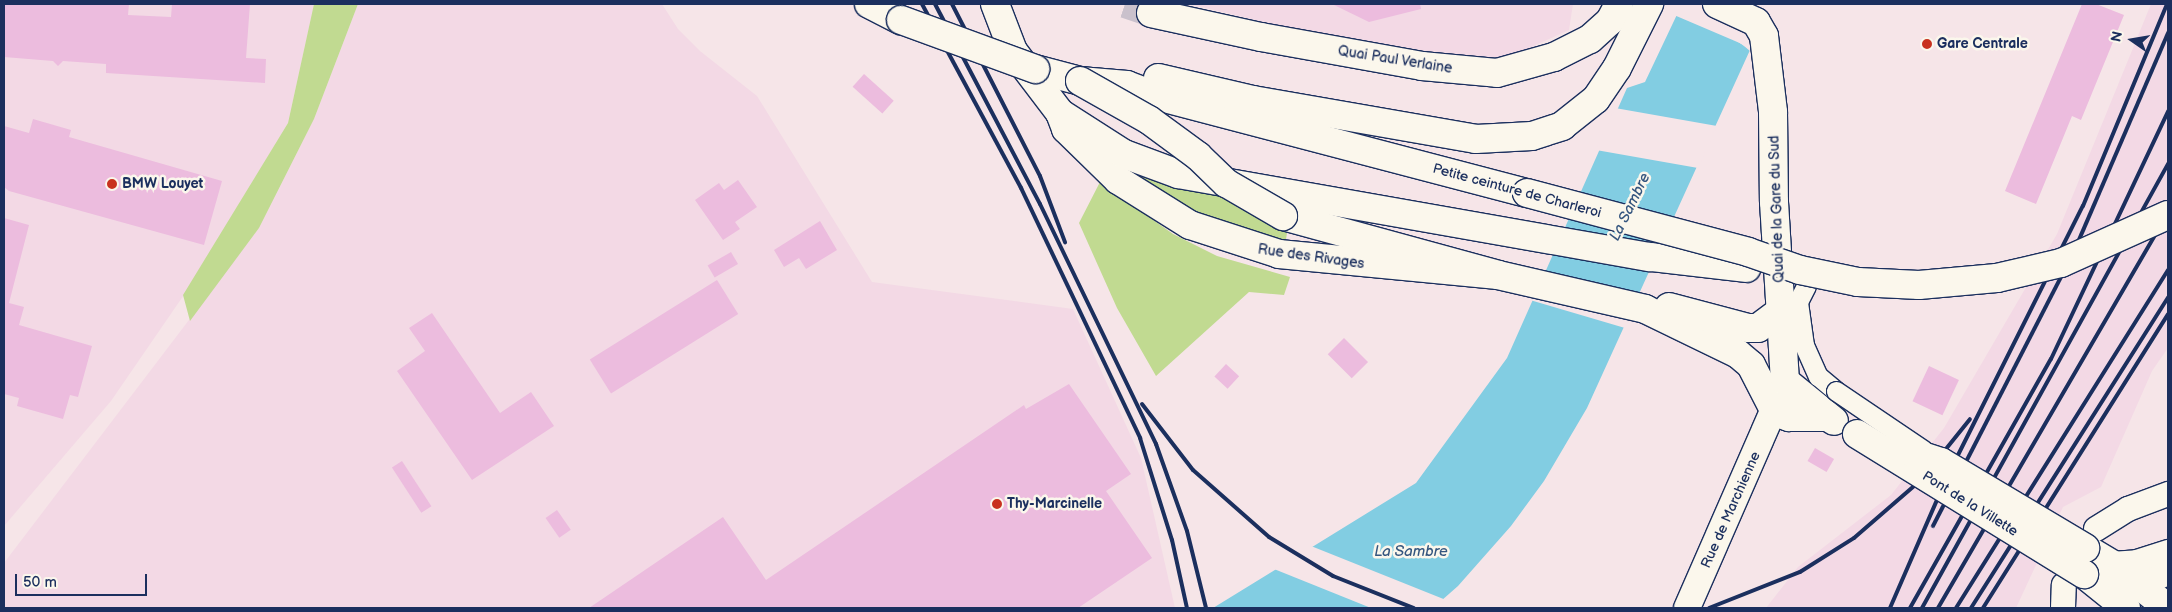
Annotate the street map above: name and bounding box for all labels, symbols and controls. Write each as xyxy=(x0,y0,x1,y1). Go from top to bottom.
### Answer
north arrow xyxy=(2107,15,2157,65)
text: N xyxy=(2107,29,2126,44)
place label: Gare Centrale xyxy=(1937,36,2028,52)
marker: Gare Centrale xyxy=(1921,38,1933,50)
street label: Quai Paul Verlaine xyxy=(1336,43,1454,77)
street label: Quai de la Gare du Sud xyxy=(1766,135,1788,283)
street label: Petite ceinture de Charleroi xyxy=(1431,160,1603,222)
water label: La Sambre xyxy=(1606,170,1654,244)
place label: BMW Louyet xyxy=(122,176,203,192)
marker: BMW Louyet xyxy=(106,178,118,190)
street label: Rue des Rivages xyxy=(1257,241,1365,273)
street label: Rue de Marchienne xyxy=(1698,449,1764,571)
street label: Pont de la Villette xyxy=(1919,468,2021,540)
place label: Thy-Marcinelle xyxy=(1007,496,1102,512)
marker: Thy-Marcinelle xyxy=(991,498,1003,510)
water label: La Sambre xyxy=(1374,543,1448,561)
scale bar xyxy=(18,564,150,596)
text: 50 m xyxy=(23,573,57,592)

